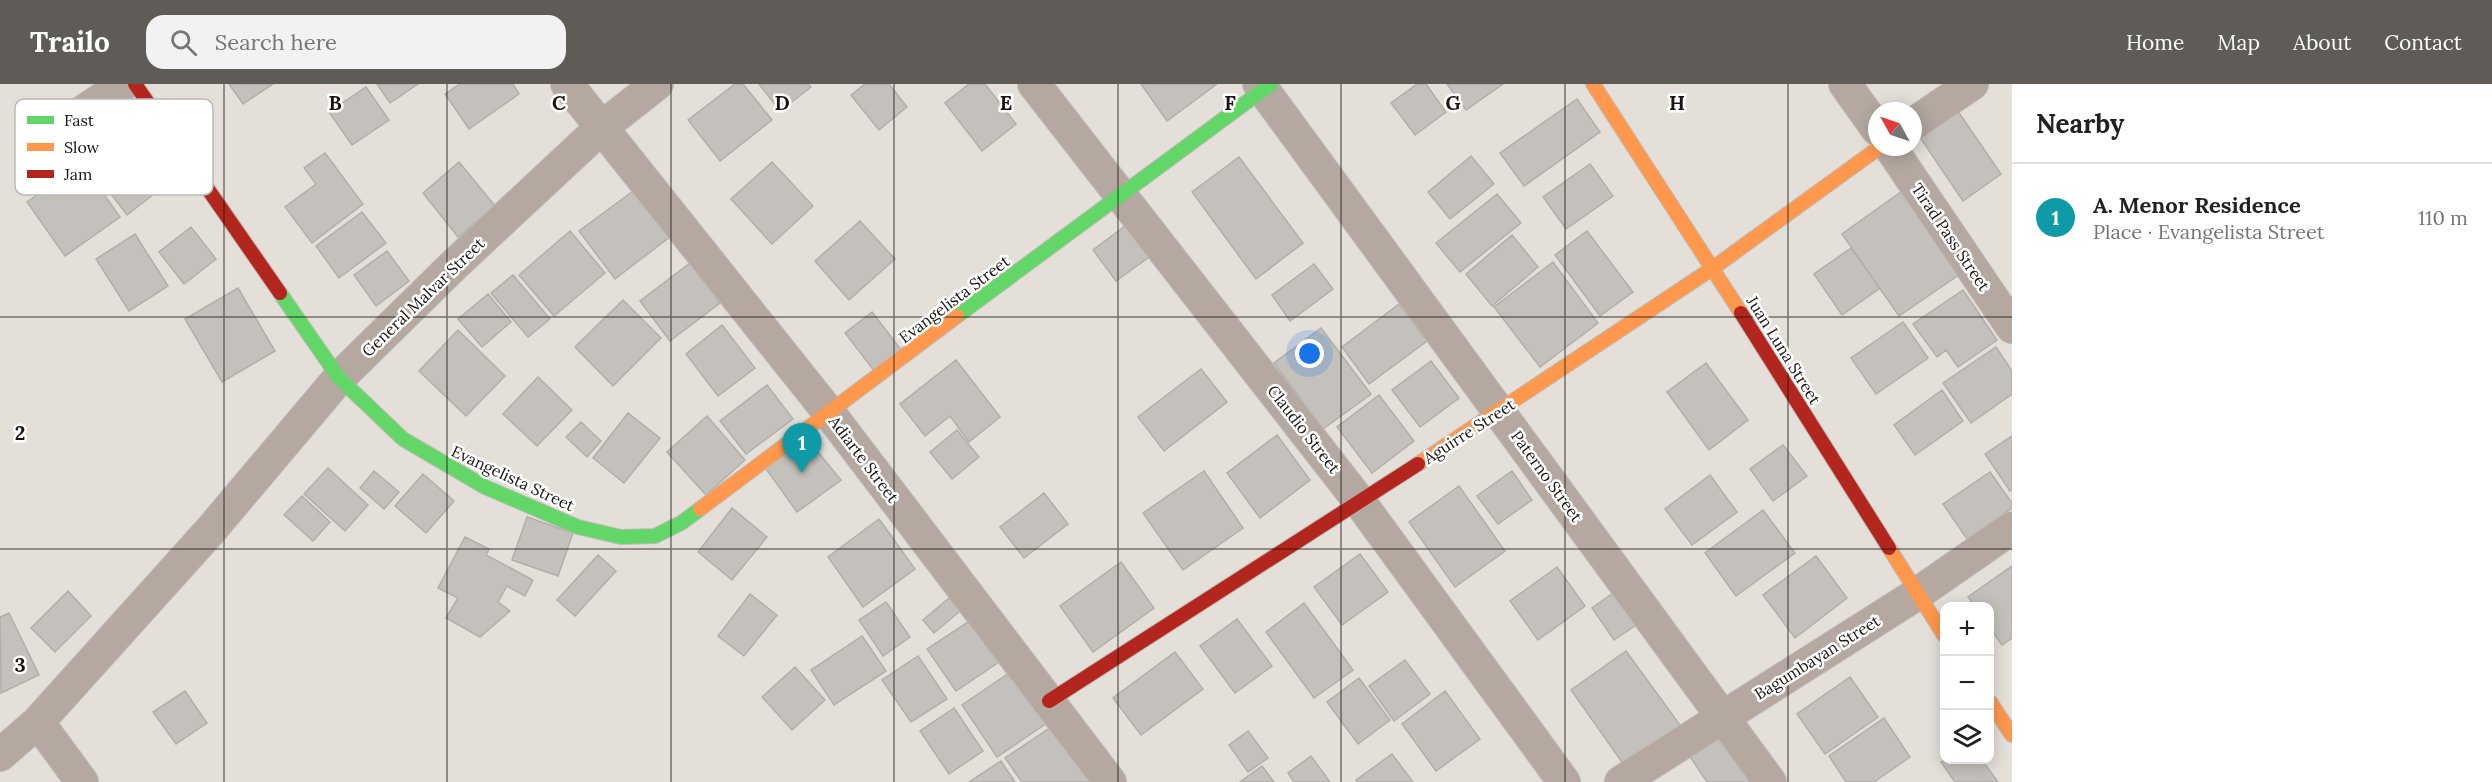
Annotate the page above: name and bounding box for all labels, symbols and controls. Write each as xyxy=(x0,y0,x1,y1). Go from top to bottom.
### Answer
search box xyxy=(146,15,566,69)
text: Trailo xyxy=(30,24,110,60)
icon: search xyxy=(167,26,200,59)
text: Search here xyxy=(215,28,337,56)
text: Home xyxy=(2126,29,2184,56)
text: Map xyxy=(2217,29,2260,56)
text: About xyxy=(2293,29,2351,56)
text: Contact xyxy=(2384,29,2462,56)
text: B xyxy=(328,90,342,115)
text: C xyxy=(552,90,566,115)
text: D xyxy=(774,90,790,115)
text: E xyxy=(1000,90,1012,115)
text: F xyxy=(1224,90,1236,115)
text: G xyxy=(1445,90,1461,115)
text: H xyxy=(1669,90,1685,115)
legend xyxy=(15,99,213,195)
north arrow xyxy=(1868,102,1922,156)
text: Nearby xyxy=(2036,107,2124,140)
text: Fast xyxy=(64,110,95,130)
text: Slow xyxy=(64,137,100,157)
text: Jam xyxy=(63,164,92,184)
street label: Tirad Pass Street xyxy=(1908,179,1995,295)
text: A. Menor Residence xyxy=(2093,191,2301,219)
text: 1 xyxy=(2051,205,2060,230)
text: 110 m xyxy=(2418,205,2468,230)
text: Place · Evangelista Street xyxy=(2093,219,2324,244)
street label: General Malvar Street xyxy=(358,233,489,361)
street label: Evangelista Street xyxy=(895,250,1014,347)
street label: Juan Luna Street xyxy=(1742,291,1826,409)
your location xyxy=(1295,339,1324,368)
street label: Claudio Street xyxy=(1263,381,1345,478)
street label: Aguirre Street xyxy=(1419,394,1519,468)
street label: Adiarte Street xyxy=(824,411,904,507)
text: 2 xyxy=(15,420,25,445)
pin: 1 xyxy=(782,424,822,473)
street label: Paterno Street xyxy=(1507,426,1587,526)
street label: Evangelista Street xyxy=(448,441,578,516)
map controls xyxy=(1940,602,1994,764)
button: + xyxy=(1940,602,1994,656)
street label: Bagumbayan Street xyxy=(1751,610,1884,704)
text: 3 xyxy=(14,652,26,677)
button: − xyxy=(1940,656,1994,710)
button: layers xyxy=(1940,710,1994,764)

